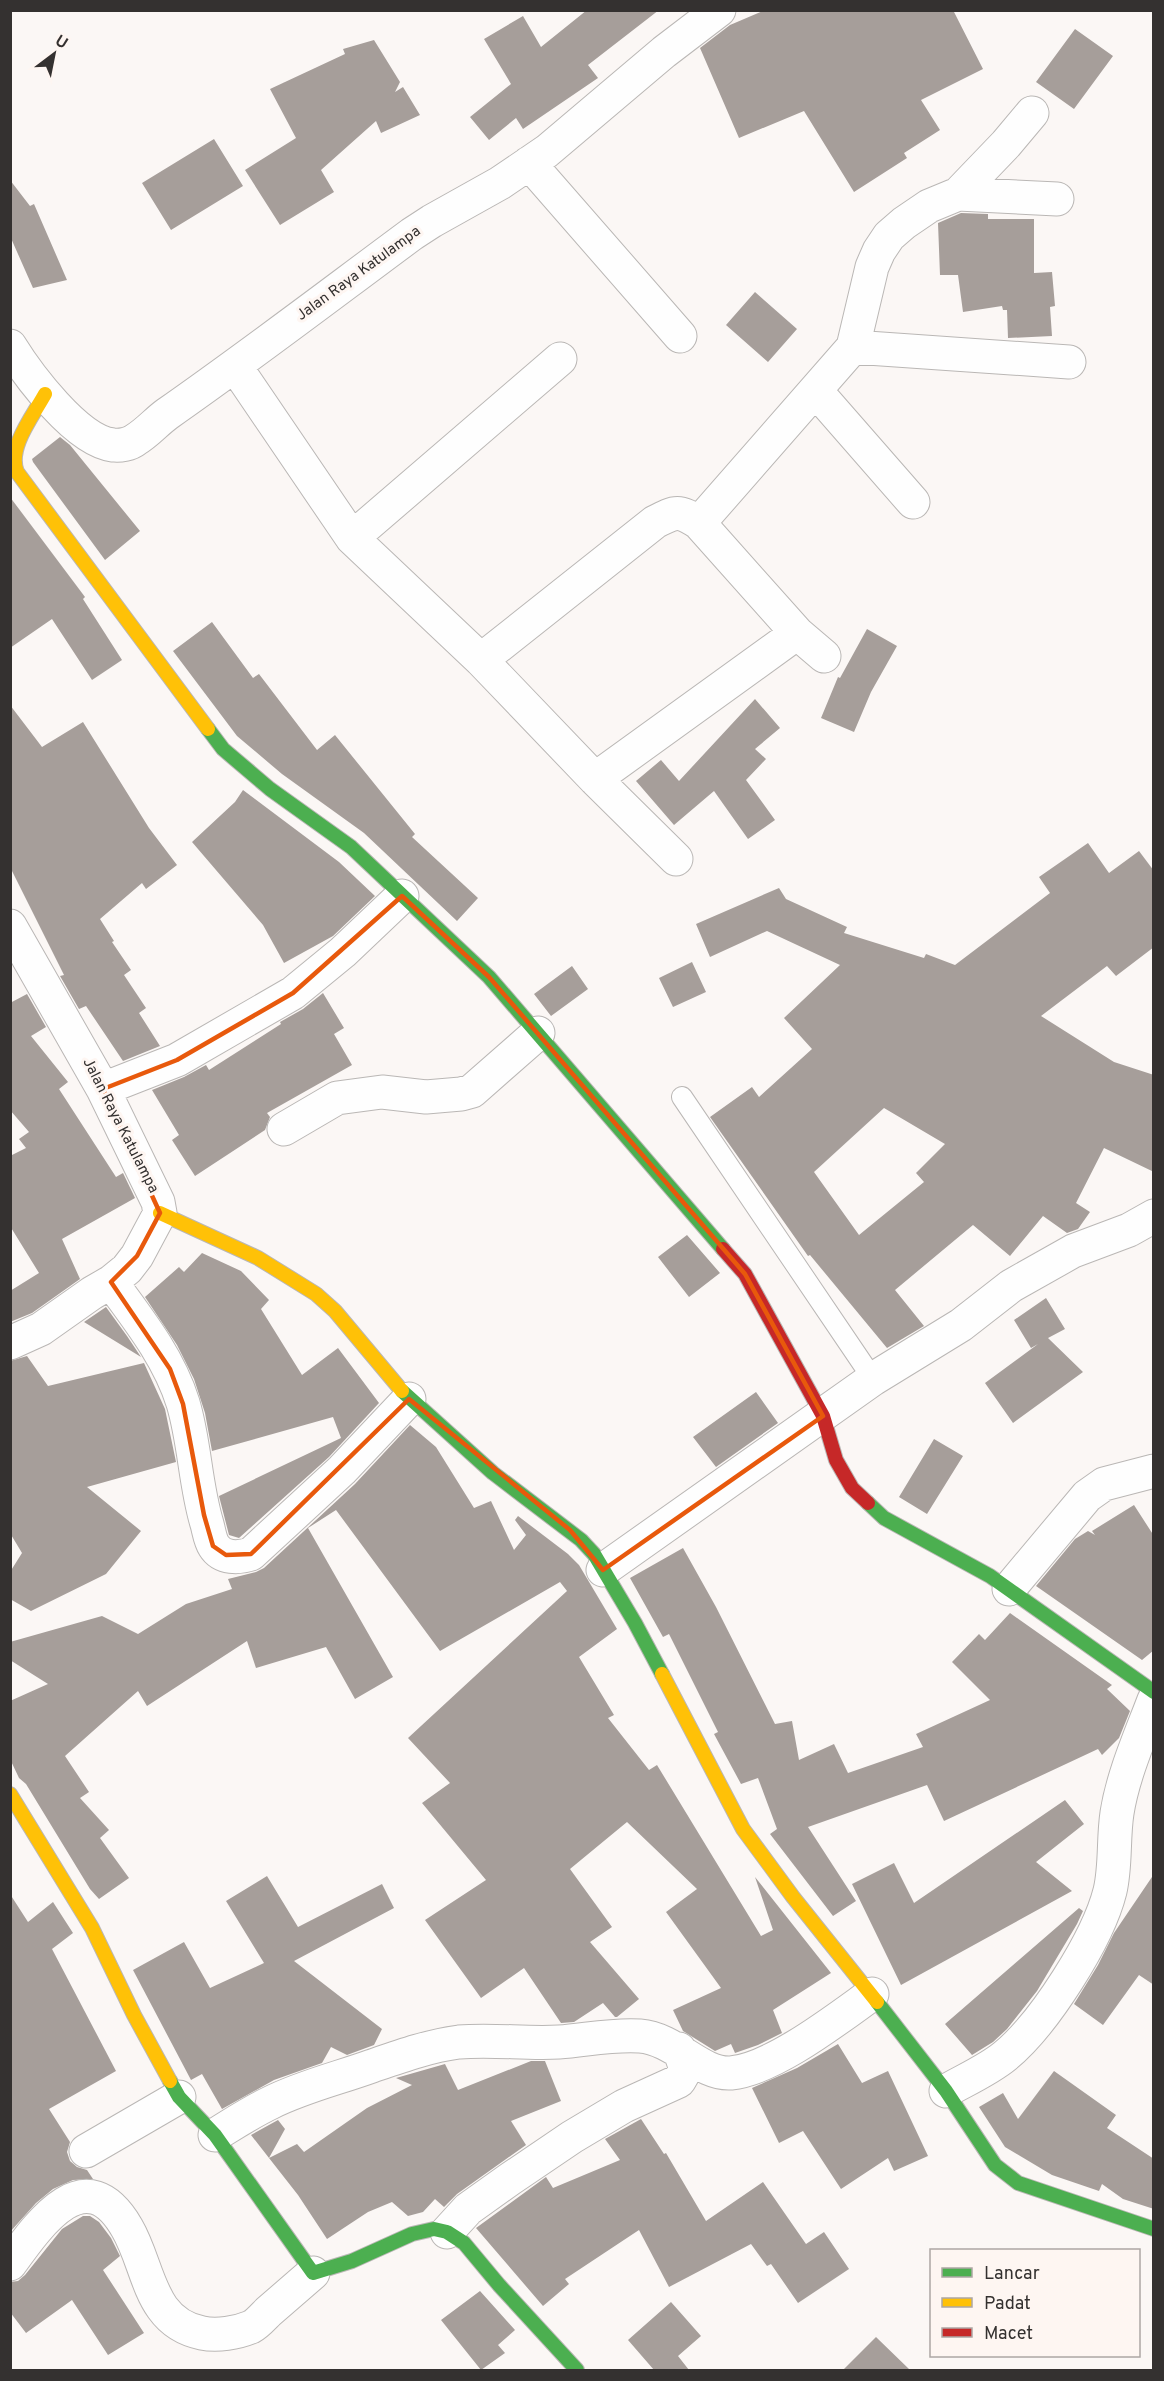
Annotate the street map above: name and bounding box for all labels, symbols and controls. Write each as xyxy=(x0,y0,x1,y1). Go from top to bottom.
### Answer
north arrow xyxy=(24,24,84,84)
text: U xyxy=(51,31,71,54)
street label: Jalan Raya Katulampa xyxy=(293,222,425,326)
street label: Jalan Raya Katulampa xyxy=(78,1055,162,1197)
legend xyxy=(930,2249,1140,2357)
text: Lancar xyxy=(984,2263,1040,2286)
text: Padat xyxy=(984,2293,1031,2316)
text: Macet xyxy=(984,2323,1033,2346)

